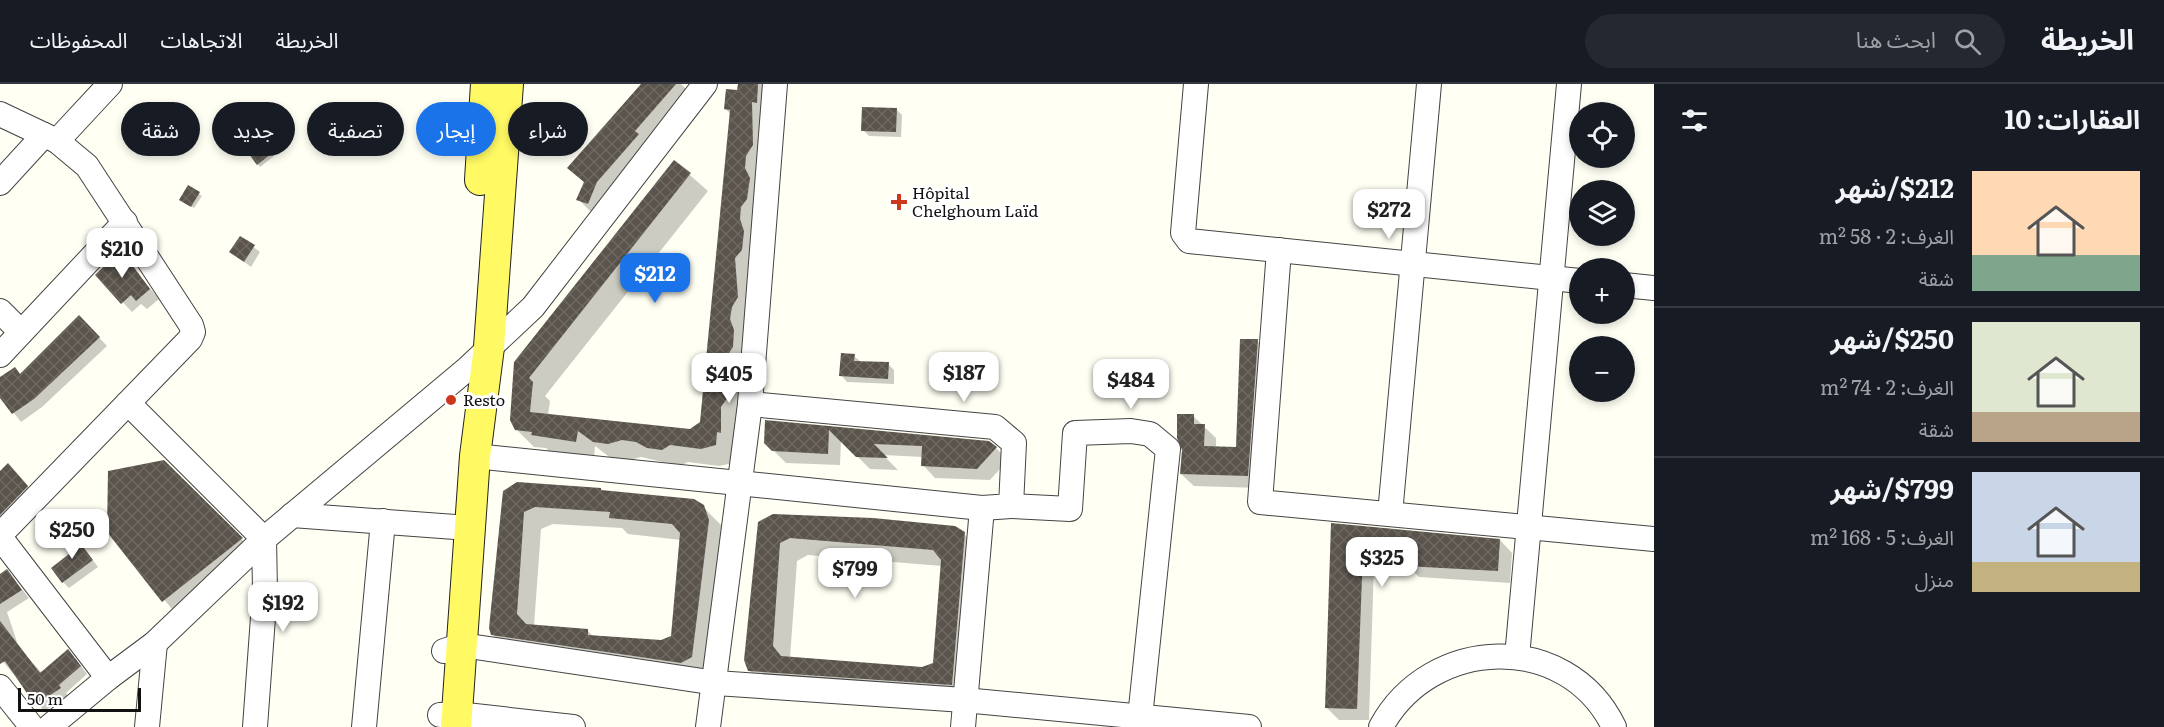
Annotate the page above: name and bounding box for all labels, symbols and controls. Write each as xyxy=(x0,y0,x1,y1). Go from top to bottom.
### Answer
search box xyxy=(1585,14,2005,68)
text: الخريطة xyxy=(2041,17,2134,59)
text: ابحث هنا xyxy=(1856,22,1936,55)
text: المحفوظات xyxy=(30,23,127,54)
text: الاتجاهات xyxy=(160,23,242,54)
text: الخريطة xyxy=(275,23,338,54)
icon: search xyxy=(1951,25,1984,58)
text: العقارات: 10 xyxy=(2005,98,2140,137)
chip: شقة xyxy=(121,102,200,156)
chip: جديد xyxy=(212,102,295,156)
chip: تصفية xyxy=(307,102,404,156)
chip: إيجار xyxy=(416,102,496,156)
chip: شراء xyxy=(508,102,588,156)
map controls xyxy=(1569,102,1635,402)
button: locate xyxy=(1569,102,1635,168)
icon: filters xyxy=(1678,104,1711,137)
text: $212/شهر xyxy=(1836,167,1954,206)
place label: Hôpital Chelghoum Laïd xyxy=(912,180,1039,222)
button: layers xyxy=(1569,180,1635,246)
pin: $272 xyxy=(1353,189,1425,240)
marker: Hôpital Chelghoum Laïd xyxy=(890,193,908,211)
text: $272 xyxy=(1367,193,1411,223)
icon: home xyxy=(2020,195,2092,267)
text: الغرف: 2 · 58 m² xyxy=(1819,220,1954,250)
pin: $210 xyxy=(86,228,158,279)
text: $210 xyxy=(100,232,144,262)
pin: $212 xyxy=(619,253,691,304)
text: $212 xyxy=(634,257,676,287)
button: + xyxy=(1569,258,1635,324)
text: شقة xyxy=(1919,262,1954,292)
text: $250/شهر xyxy=(1830,318,1954,357)
button: − xyxy=(1569,336,1635,402)
icon: home xyxy=(2020,346,2092,418)
pin: $187 xyxy=(928,352,1000,403)
pin: $405 xyxy=(693,353,765,404)
text: $187 xyxy=(943,356,985,386)
text: $405 xyxy=(705,357,753,387)
pin: $484 xyxy=(1095,359,1167,410)
text: $484 xyxy=(1107,363,1155,393)
text: الغرف: 2 · 74 m² xyxy=(1820,371,1954,401)
place label: Resto xyxy=(463,387,505,411)
marker: Resto xyxy=(444,393,458,407)
text: شقة xyxy=(1919,413,1954,443)
text: $799/شهر xyxy=(1830,468,1954,507)
icon: home xyxy=(2020,496,2092,568)
pin: $250 xyxy=(36,509,108,560)
text: $250 xyxy=(49,513,95,543)
text: الغرف: 5 · 168 m² xyxy=(1810,521,1954,551)
pin: $325 xyxy=(1346,537,1418,588)
text: $325 xyxy=(1360,541,1404,571)
pin: $799 xyxy=(819,548,891,599)
text: $799 xyxy=(832,552,878,582)
text: منزل xyxy=(1915,563,1954,593)
pin: $192 xyxy=(247,582,319,633)
text: $192 xyxy=(262,586,304,616)
scale bar xyxy=(18,685,141,712)
text: 50 m xyxy=(27,686,63,710)

